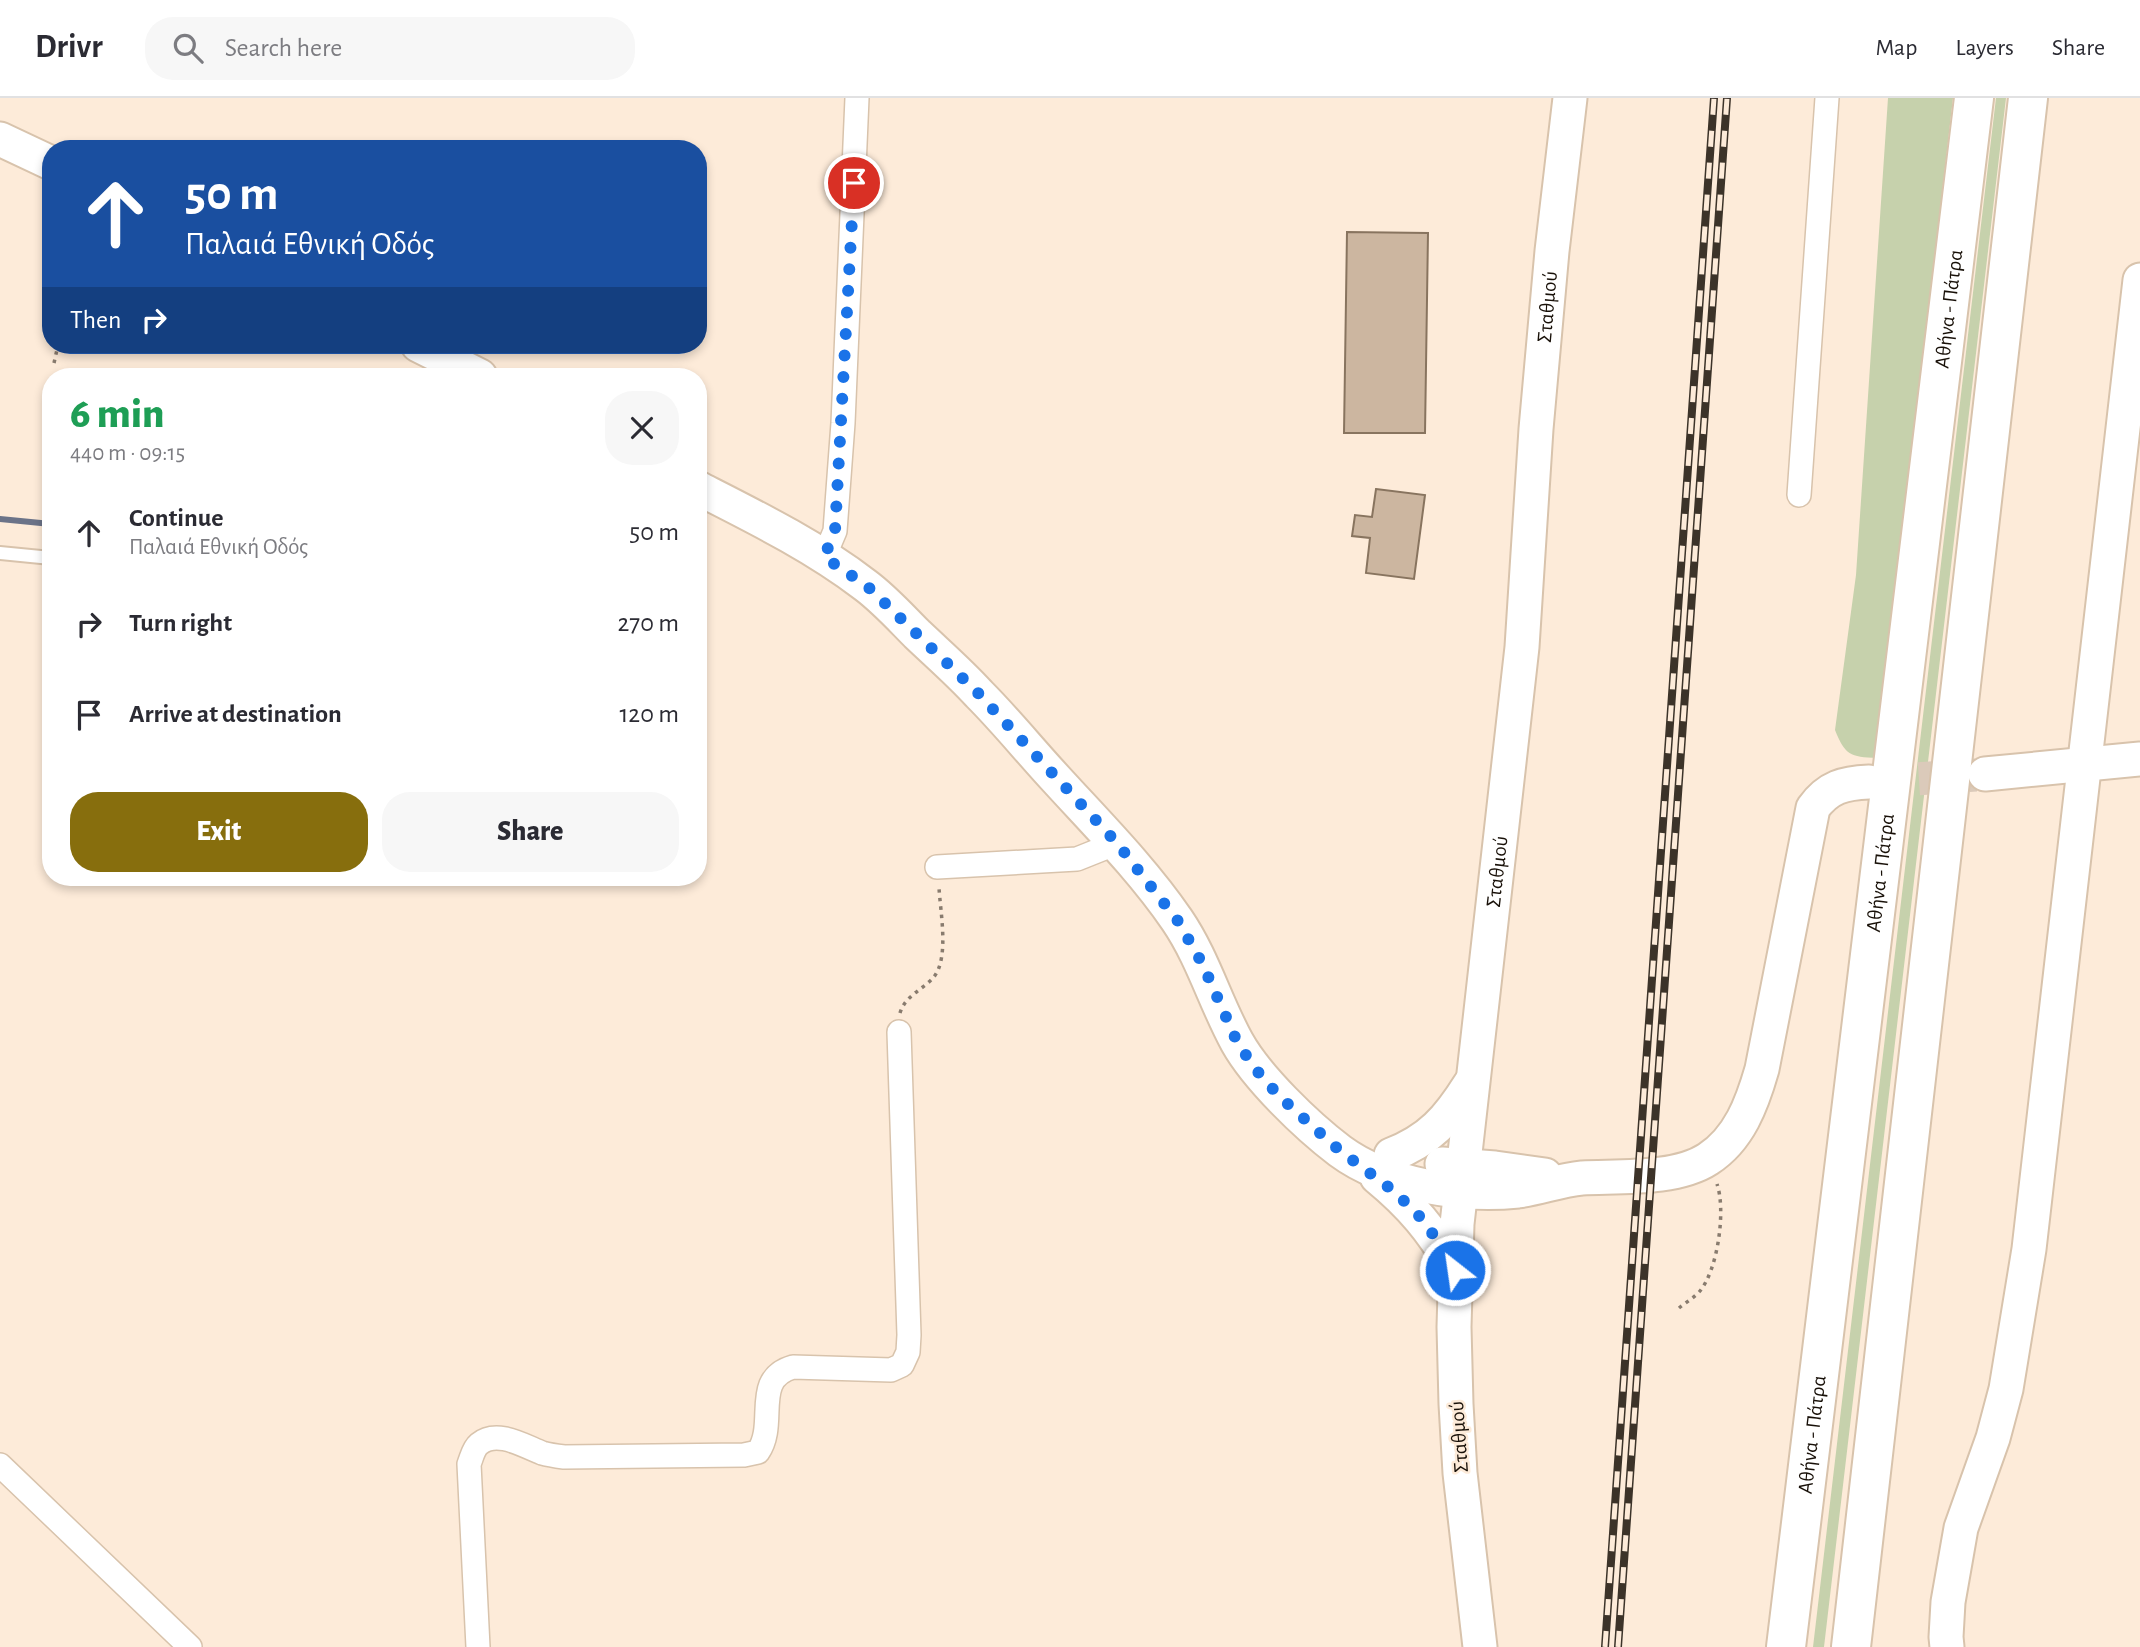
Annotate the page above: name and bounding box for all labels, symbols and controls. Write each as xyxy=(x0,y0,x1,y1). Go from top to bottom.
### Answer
search box xyxy=(145,17,635,80)
icon: search xyxy=(169,29,207,67)
text: Drivr xyxy=(35,31,103,64)
text: Search here xyxy=(225,35,342,61)
text: Map xyxy=(1875,36,1917,60)
text: Layers xyxy=(1955,36,2014,60)
text: Share xyxy=(2052,36,2105,60)
pin xyxy=(824,153,884,213)
icon: arrive xyxy=(835,164,873,202)
icon: ahead xyxy=(70,168,161,259)
text: 50 m xyxy=(185,170,279,219)
text: Παλαιά Εθνική Οδός xyxy=(185,228,434,260)
street label: Αθήνα - Πάτρα xyxy=(1931,248,1966,369)
street label: Σταθμού xyxy=(1533,270,1561,344)
icon: right xyxy=(135,301,173,339)
text: Then xyxy=(70,307,121,333)
button: close xyxy=(605,391,679,465)
text: 6 min xyxy=(70,393,165,435)
text: 440 m · 09:15 xyxy=(70,442,185,465)
text: Continue xyxy=(129,505,224,531)
icon: ahead xyxy=(70,514,108,552)
text: 50 m xyxy=(629,519,679,545)
text: Παλαιά Εθνική Οδός xyxy=(129,536,308,559)
icon: right xyxy=(70,605,108,643)
text: Turn right xyxy=(129,610,232,636)
text: 270 m xyxy=(618,610,679,636)
icon: arrive xyxy=(70,696,108,734)
text: Arrive at destination xyxy=(129,701,342,727)
text: 120 m xyxy=(619,701,679,727)
button: Exit xyxy=(70,792,368,872)
button: Share xyxy=(382,792,679,872)
street label: Αθήνα - Πάτρα xyxy=(1862,812,1898,933)
street label: Σταθμού xyxy=(1482,835,1511,908)
position arrow xyxy=(1418,1233,1492,1307)
street label: Αθήνα - Πάτρα xyxy=(1794,1374,1829,1495)
street label: Σταθμού xyxy=(1446,1400,1472,1474)

